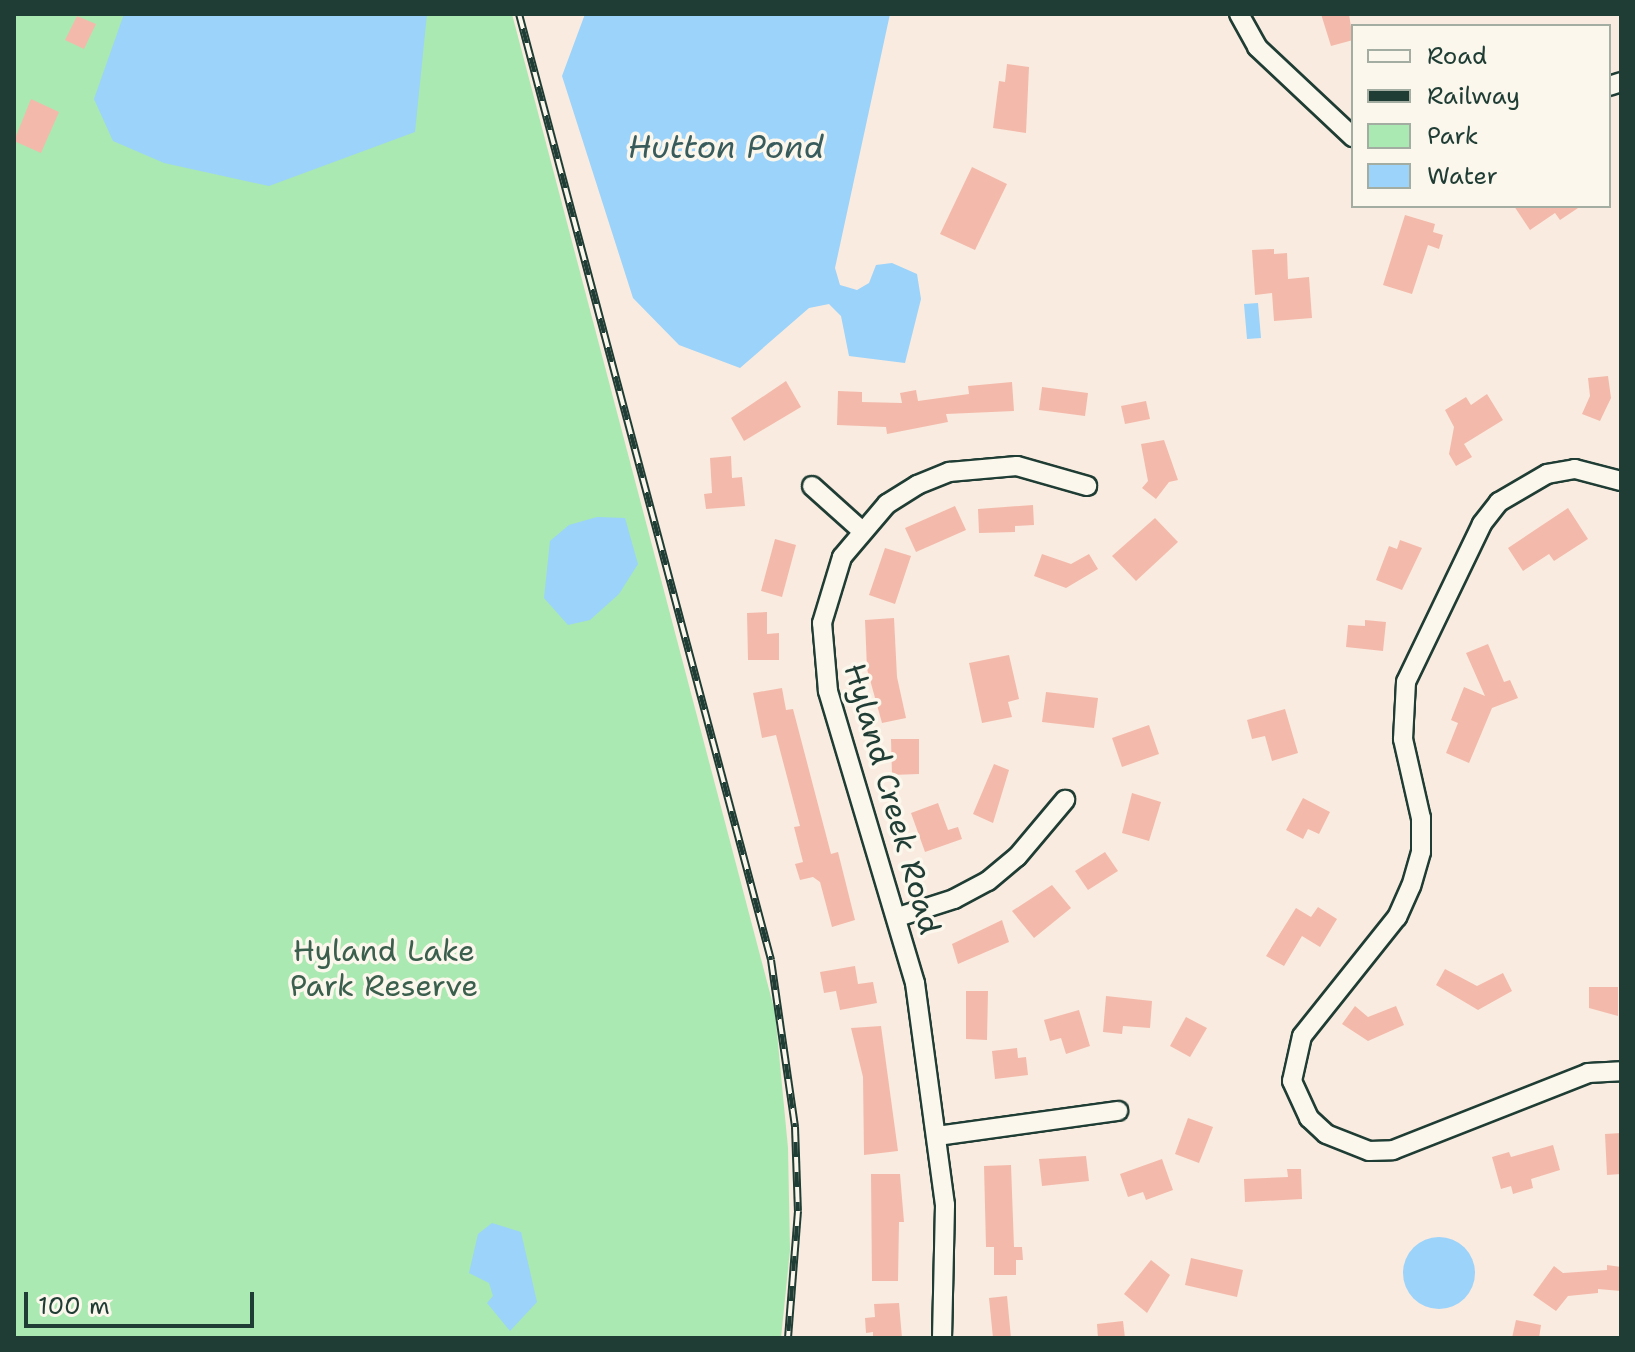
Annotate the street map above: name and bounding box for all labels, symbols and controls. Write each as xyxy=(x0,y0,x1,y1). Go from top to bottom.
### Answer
legend xyxy=(1351,24,1611,208)
text: Road xyxy=(1427,40,1487,72)
text: Railway xyxy=(1427,80,1520,112)
text: Park xyxy=(1427,120,1479,152)
water label: Hutton Pond xyxy=(628,128,824,166)
text: Water xyxy=(1427,160,1498,192)
street label: Hyland Creek Road xyxy=(836,659,948,939)
park label: Hyland Lake Park Reserve xyxy=(290,933,478,1004)
scale bar xyxy=(28,1276,258,1326)
text: 100 m xyxy=(38,1290,110,1322)

